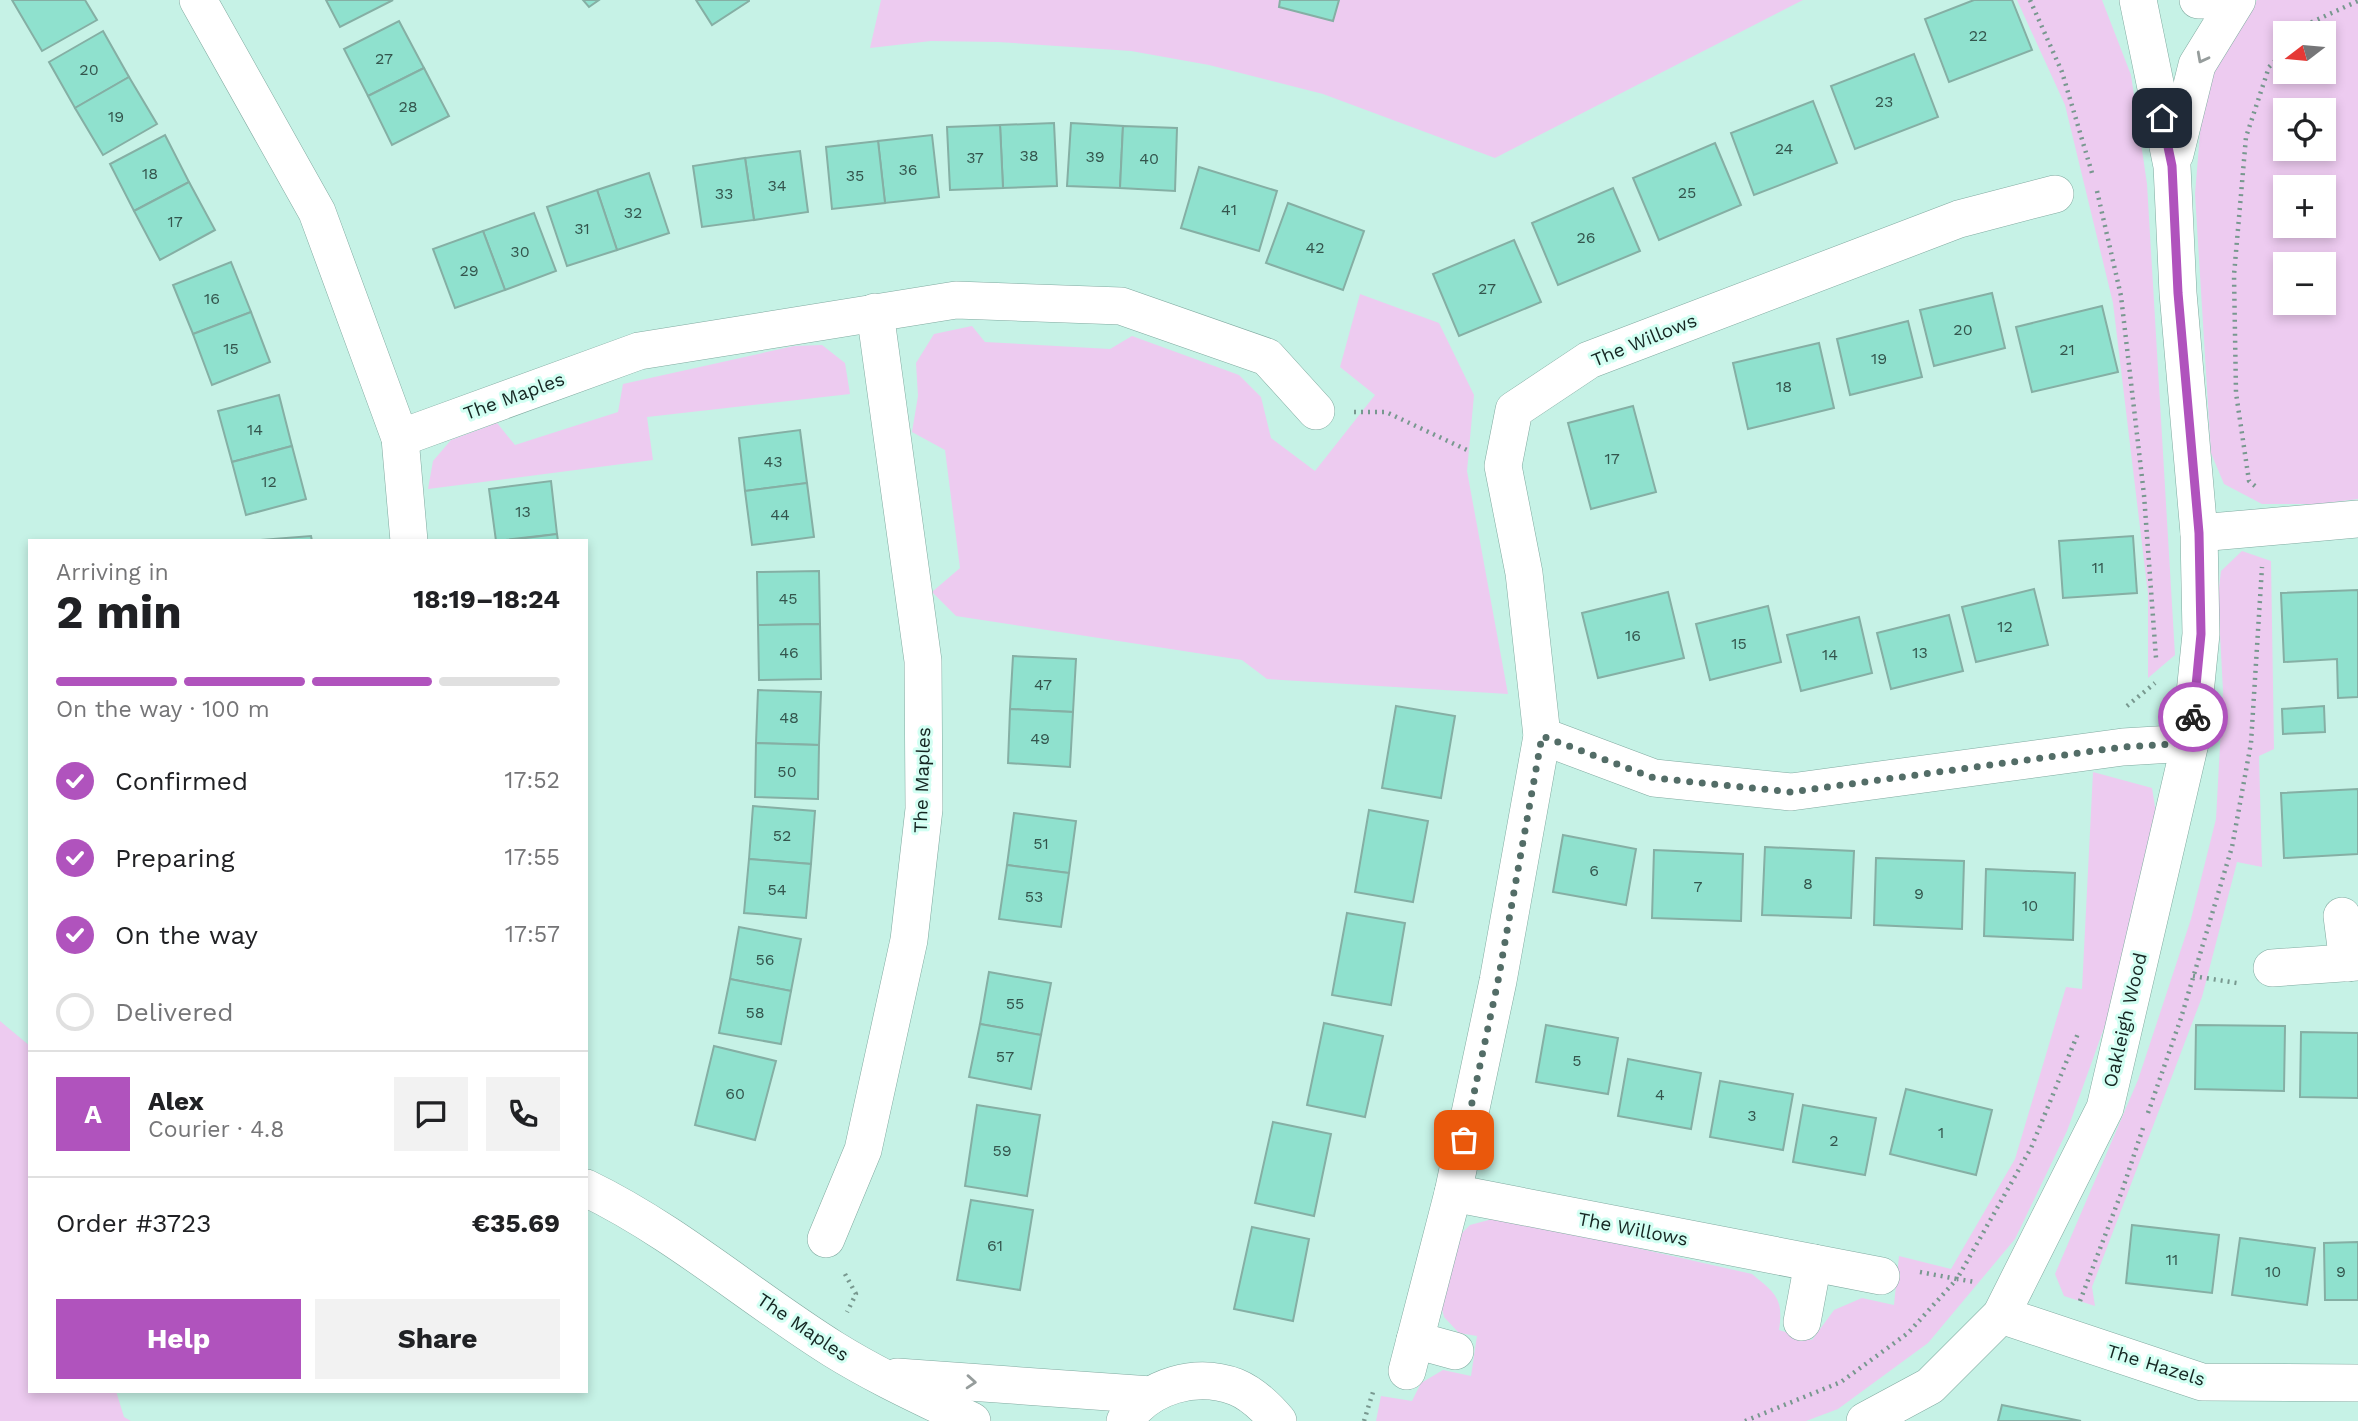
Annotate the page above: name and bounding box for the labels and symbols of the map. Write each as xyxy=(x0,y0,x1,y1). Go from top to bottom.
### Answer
north arrow xyxy=(2273,21,2336,84)
house number: 22 xyxy=(1969,26,1987,45)
house number: 27 xyxy=(375,49,393,68)
one-way arrow xyxy=(2197,51,2210,64)
house number: 20 xyxy=(79,60,99,79)
pin xyxy=(2132,88,2192,148)
house number: 23 xyxy=(1875,92,1893,111)
house number: 28 xyxy=(398,97,418,116)
house number: 19 xyxy=(108,107,124,126)
house number: 24 xyxy=(1775,139,1794,158)
house number: 38 xyxy=(1019,146,1039,165)
house number: 39 xyxy=(1085,147,1105,166)
house number: 37 xyxy=(966,148,984,167)
house number: 40 xyxy=(1139,149,1159,168)
house number: 36 xyxy=(898,160,918,179)
house number: 18 xyxy=(142,164,158,183)
house number: 35 xyxy=(846,166,864,185)
house number: 34 xyxy=(767,176,787,195)
house number: 25 xyxy=(1678,183,1696,202)
house number: 33 xyxy=(715,184,733,203)
house number: 41 xyxy=(1221,200,1237,219)
house number: 32 xyxy=(624,203,642,222)
house number: 17 xyxy=(167,212,183,231)
house number: 31 xyxy=(574,219,590,238)
house number: 26 xyxy=(1576,228,1596,247)
house number: 42 xyxy=(1305,238,1325,257)
house number: 30 xyxy=(510,242,530,261)
house number: 29 xyxy=(459,261,479,280)
house number: 27 xyxy=(1478,279,1496,298)
house number: 16 xyxy=(204,289,220,308)
street label: The Willows xyxy=(1588,308,1700,372)
house number: 20 xyxy=(1953,320,1973,339)
house number: 15 xyxy=(223,339,239,358)
house number: 21 xyxy=(2059,340,2075,359)
house number: 19 xyxy=(1871,349,1887,368)
street label: The Maples xyxy=(460,367,568,425)
house number: 18 xyxy=(1776,377,1792,396)
house number: 14 xyxy=(247,420,263,439)
house number: 17 xyxy=(1604,449,1620,468)
house number: 43 xyxy=(763,452,783,471)
house number: 12 xyxy=(261,472,277,491)
house number: 13 xyxy=(515,502,531,521)
house number: 44 xyxy=(770,505,790,524)
house number: 11 xyxy=(2092,558,2104,577)
house number: 45 xyxy=(778,589,798,608)
house number: 12 xyxy=(1997,617,2013,636)
house number: 16 xyxy=(1625,626,1641,645)
house number: 15 xyxy=(1731,634,1747,653)
house number: 46 xyxy=(779,643,799,662)
house number: 13 xyxy=(1912,643,1928,662)
house number: 14 xyxy=(1822,645,1838,664)
house number: 47 xyxy=(1034,675,1052,694)
courier xyxy=(2158,682,2228,752)
house number: 48 xyxy=(779,708,799,727)
street label: The Maples xyxy=(909,727,935,833)
house number: 49 xyxy=(1030,729,1050,748)
house number: 50 xyxy=(777,762,797,781)
house number: 52 xyxy=(773,826,791,845)
house number: 51 xyxy=(1033,834,1049,853)
house number: 6 xyxy=(1589,861,1599,880)
house number: 8 xyxy=(1803,874,1813,893)
house number: 7 xyxy=(1694,877,1703,896)
house number: 54 xyxy=(767,880,787,899)
house number: 9 xyxy=(1914,884,1924,903)
house number: 53 xyxy=(1025,887,1043,906)
house number: 10 xyxy=(2022,896,2038,915)
house number: 56 xyxy=(755,950,775,969)
street label: Oakleigh Wood xyxy=(2098,950,2152,1090)
house number: 55 xyxy=(1006,994,1024,1013)
house number: 58 xyxy=(745,1003,765,1022)
house number: 57 xyxy=(996,1047,1014,1066)
house number: 5 xyxy=(1572,1051,1582,1070)
house number: 60 xyxy=(725,1084,745,1103)
house number: 4 xyxy=(1655,1085,1665,1104)
house number: 3 xyxy=(1747,1106,1757,1125)
pin xyxy=(1434,1110,1494,1170)
house number: 1 xyxy=(1938,1123,1944,1142)
house number: 2 xyxy=(1829,1131,1839,1150)
house number: 59 xyxy=(992,1141,1012,1160)
street label: The Willows xyxy=(1576,1207,1690,1251)
house number: 61 xyxy=(987,1236,1003,1255)
house number: 11 xyxy=(2166,1250,2178,1269)
house number: 10 xyxy=(2265,1262,2281,1281)
house number: 9 xyxy=(2336,1262,2346,1281)
street label: The Maples xyxy=(753,1288,853,1366)
street label: The Hazels xyxy=(2104,1339,2208,1391)
one-way arrow xyxy=(966,1374,977,1389)

